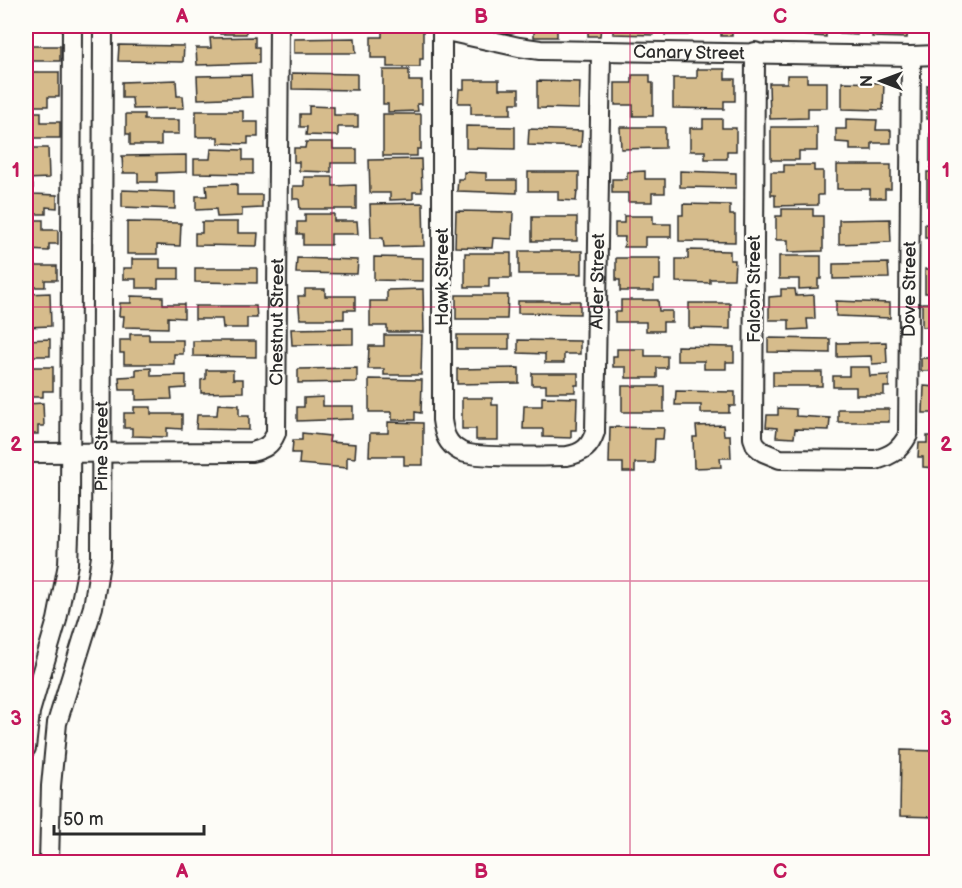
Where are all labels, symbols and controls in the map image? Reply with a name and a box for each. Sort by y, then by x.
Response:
text: A [175,5,189,29]
text: B [474,5,488,29]
text: C [773,5,787,29]
street label: Canary Street [633,41,745,64]
north arrow [851,51,911,111]
text: N [858,75,877,87]
text: 1 [12,159,20,183]
text: 1 [942,159,950,183]
street label: Hawk Street [432,227,453,326]
street label: Alder Street [586,232,609,330]
street label: Falcon Street [744,234,765,343]
street label: Dove Street [898,241,920,337]
street label: Chestnut Street [266,258,288,386]
street label: Pine Street [91,401,112,492]
text: 2 [10,433,22,457]
text: 2 [940,433,952,457]
text: 3 [10,707,22,731]
text: 3 [940,707,952,731]
scale bar [54,798,204,836]
text: 50 m [63,809,104,830]
text: A [175,860,189,884]
text: B [474,860,488,884]
text: C [773,860,787,884]

